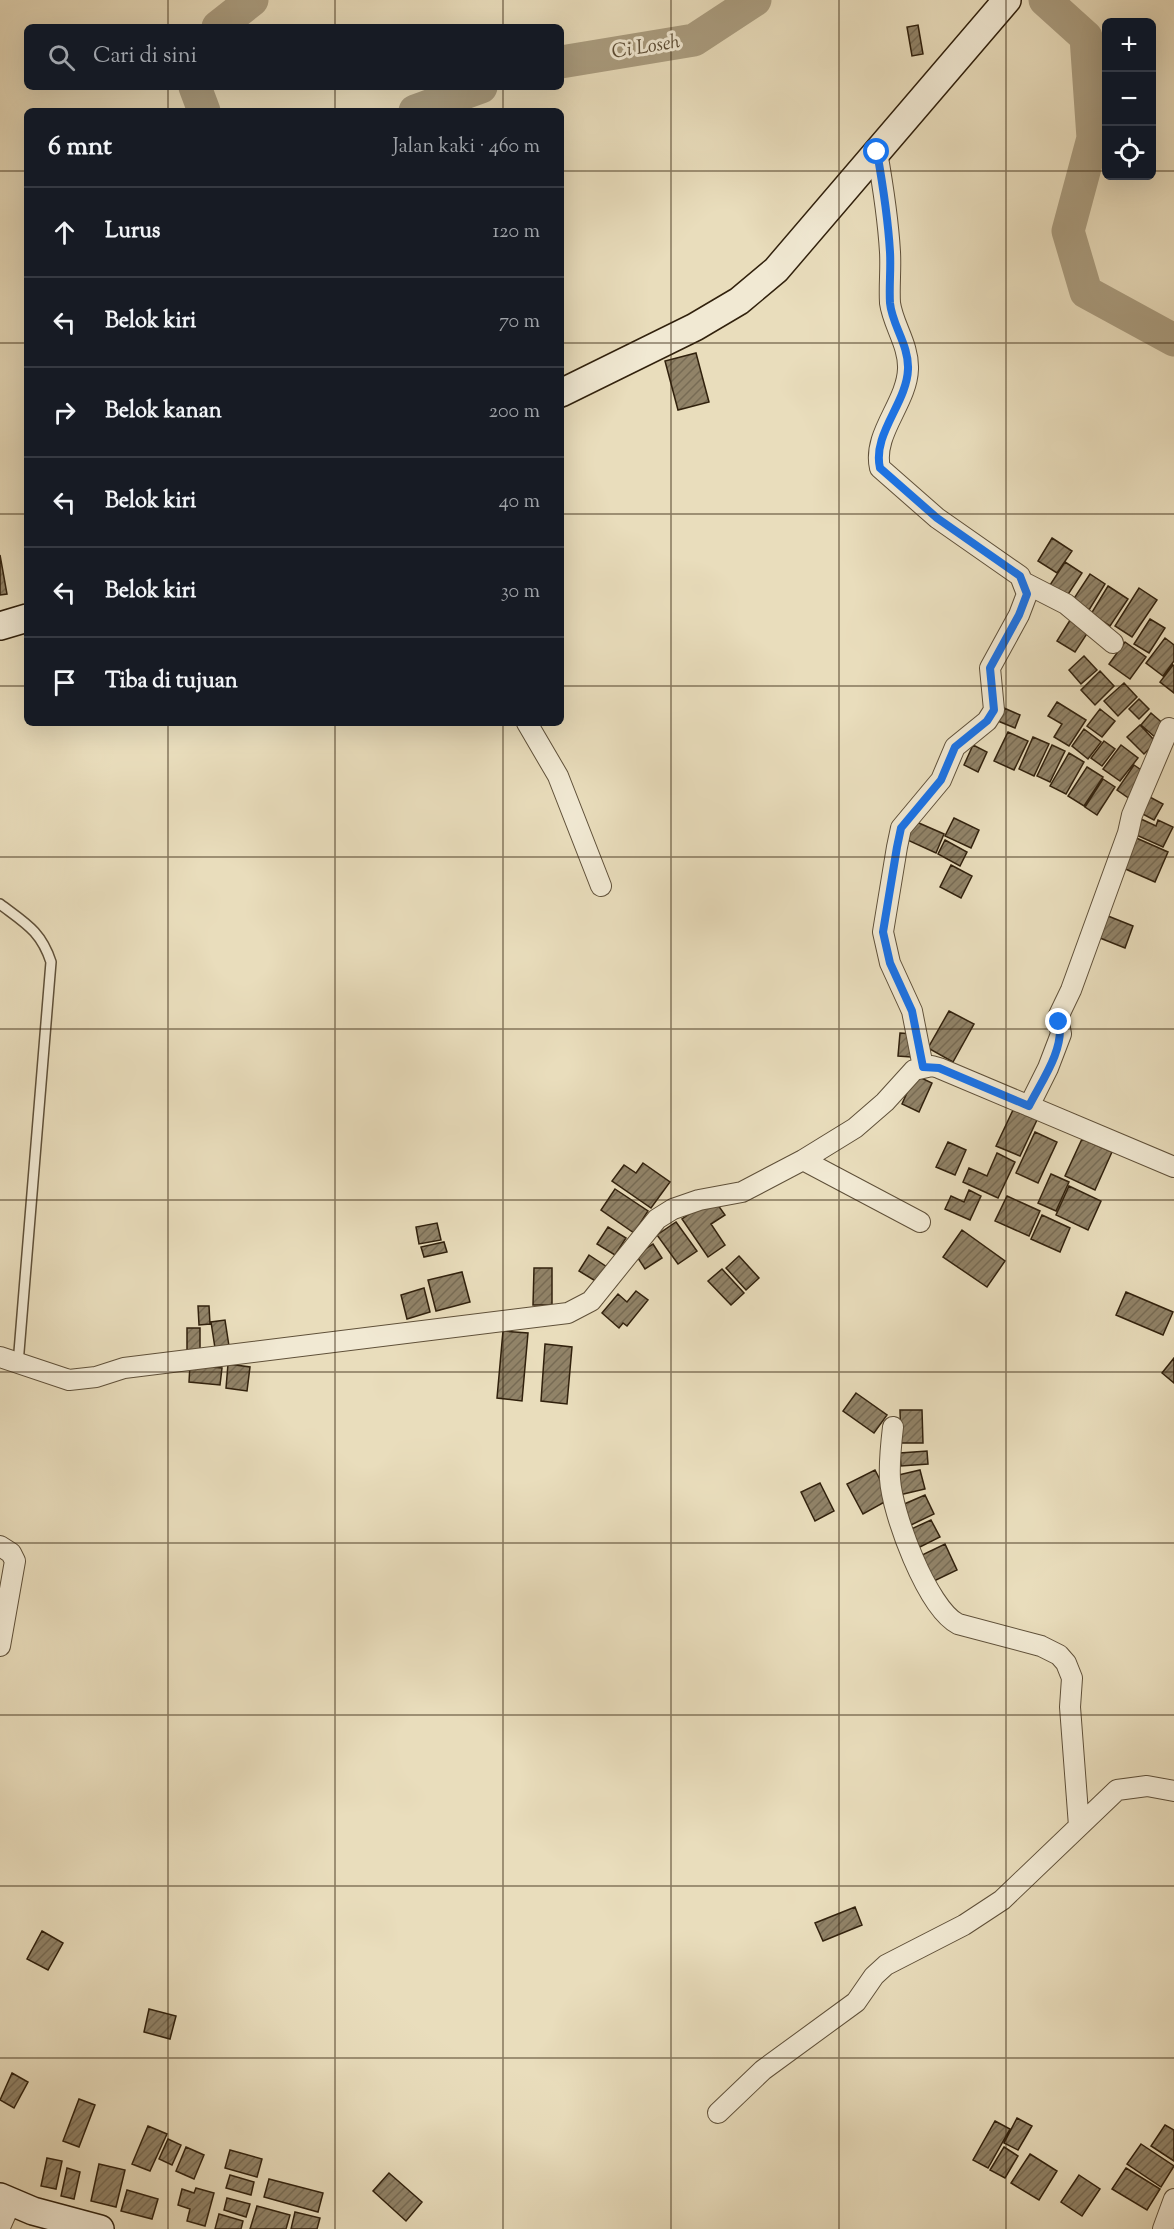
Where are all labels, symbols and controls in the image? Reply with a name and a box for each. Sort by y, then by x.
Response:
map controls [1102,18,1156,180]
button: + [1102,18,1156,72]
search box [24,24,564,90]
water label: Ci Loseh [610,28,683,68]
icon: search [45,41,78,74]
text: Cari di sini [93,41,197,73]
button: − [1102,72,1156,126]
button: locate [1102,126,1156,180]
text: 6 mnt [48,129,112,166]
text: Jalan kaki · 460 m [393,133,540,162]
route start [863,138,889,164]
icon: ahead [48,216,81,249]
text: Lurus [105,216,161,248]
text: 120 m [492,218,540,247]
icon: left [48,306,81,339]
text: Belok kiri [105,306,196,338]
text: 70 m [499,308,540,337]
icon: right [48,396,81,429]
text: Belok kanan [105,396,222,428]
text: 200 m [489,398,540,427]
icon: left [48,486,81,519]
text: Belok kiri [105,486,196,518]
text: 40 m [499,488,540,517]
icon: left [48,576,81,609]
text: Belok kiri [105,576,196,608]
text: 30 m [501,578,540,607]
icon: arrive [48,666,81,699]
text: Tiba di tujuan [105,666,238,698]
route end [1045,1008,1071,1034]

